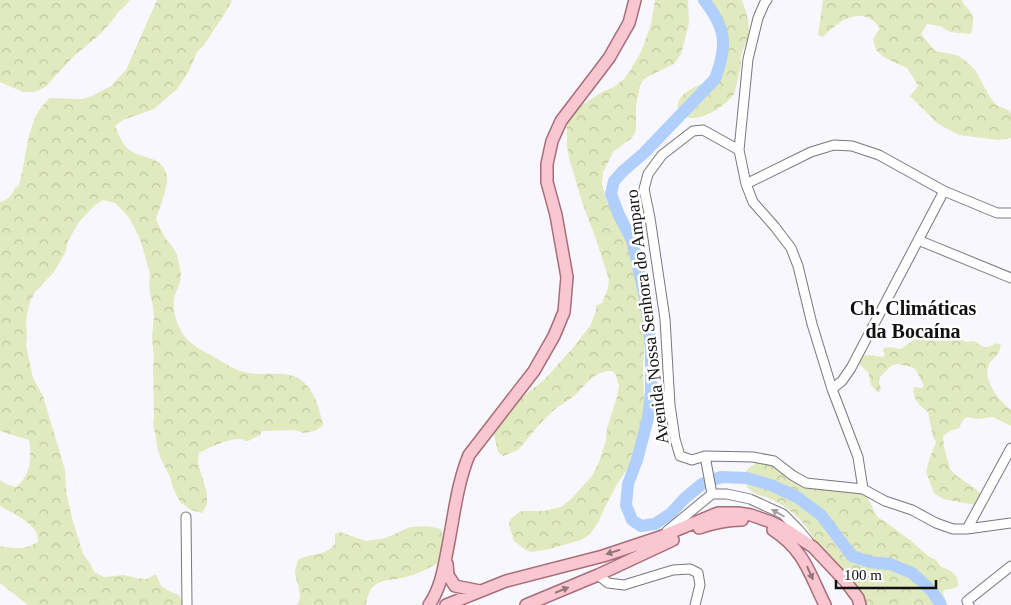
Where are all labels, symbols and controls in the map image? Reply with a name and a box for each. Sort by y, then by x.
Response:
street label: Avenida Nossa Senhora do Amparo [621,188,673,446]
district label: Ch. Climáticas da Bocaína [850,297,977,342]
one-way arrow [771,509,786,517]
one-way arrow [606,549,621,556]
scale bar [836,558,936,590]
one-way arrow [807,566,815,580]
text: 100 m [844,567,882,583]
one-way arrow [555,586,570,594]

